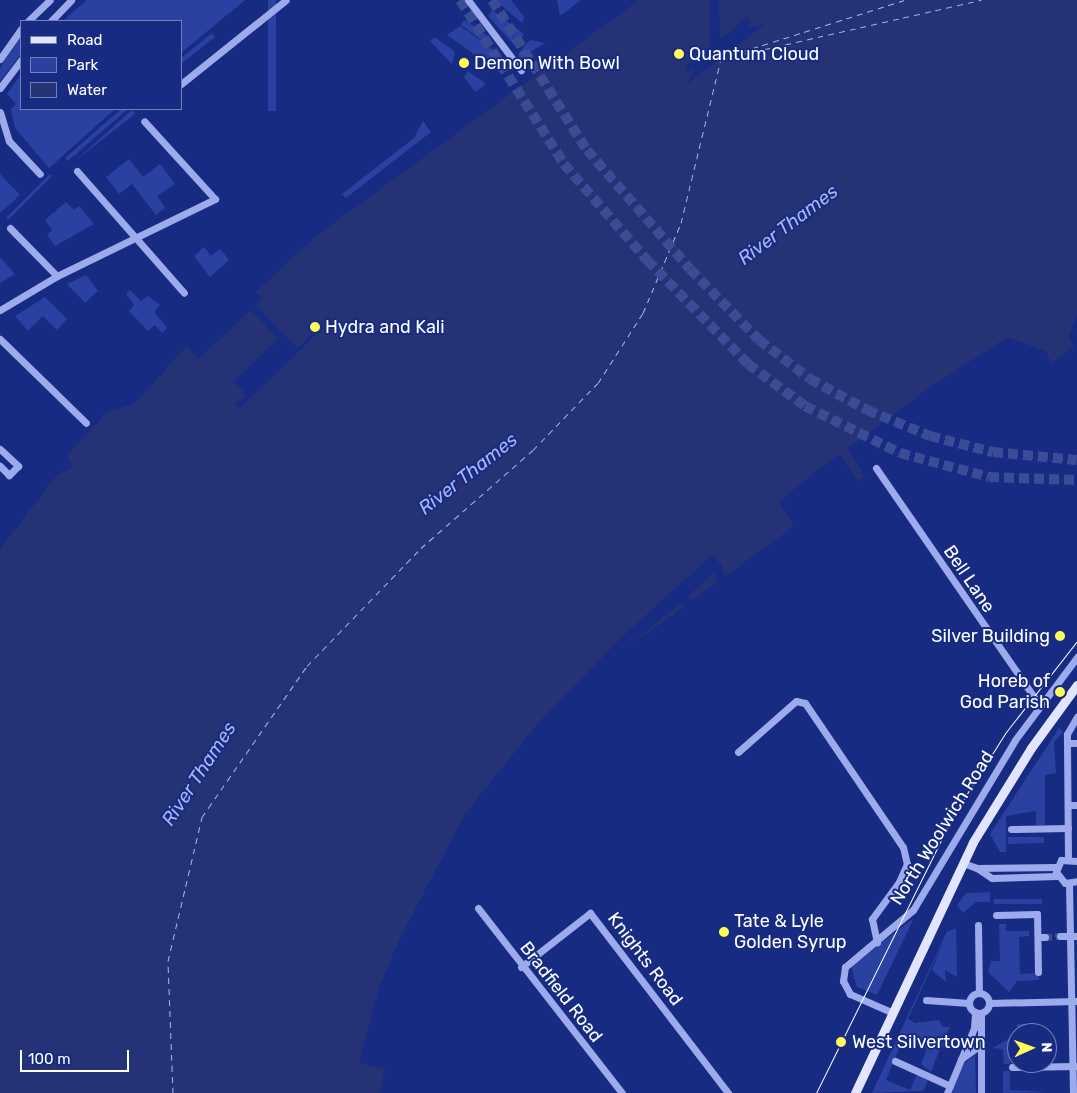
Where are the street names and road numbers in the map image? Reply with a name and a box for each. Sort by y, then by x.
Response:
street label: Bell Lane [939,541,999,617]
street label: North Woolwich Road [886,747,998,909]
street label: Knights Road [603,908,687,1010]
street label: Bradfield Road [515,937,607,1047]

